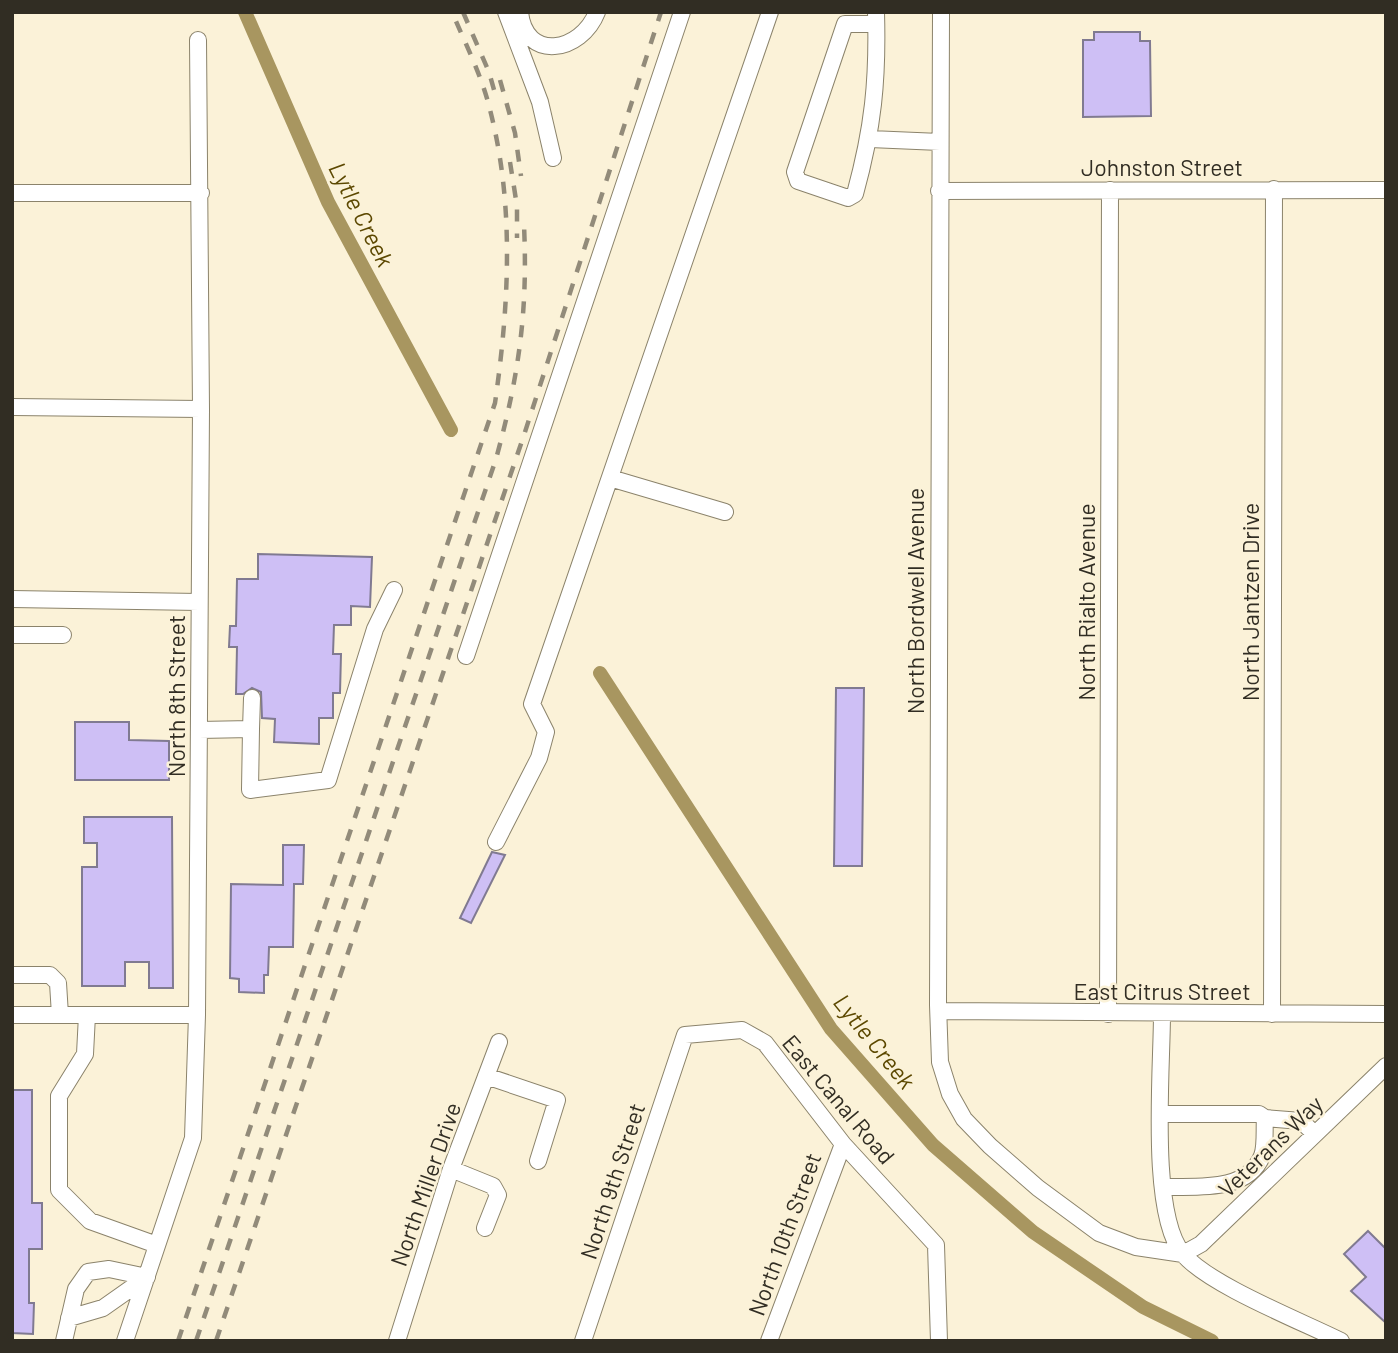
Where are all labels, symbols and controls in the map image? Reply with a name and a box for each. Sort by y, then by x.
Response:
street label: Johnston Street [1081,153,1243,181]
water label: Lytle Creek [323,157,401,271]
street label: North Bordwell Avenue [901,488,929,714]
street label: North Rialto Avenue [1072,503,1100,701]
street label: North Jantzen Drive [1236,503,1264,701]
street label: North 8th Street [162,615,190,777]
street label: East Citrus Street [1073,977,1251,1005]
water label: Lytle Creek [828,988,922,1094]
street label: East Canal Road [777,1029,901,1169]
street label: Veterans Way [1212,1089,1328,1203]
street label: North Miller Drive [384,1098,466,1270]
street label: North 9th Street [574,1099,650,1263]
street label: North 10th Street [742,1149,826,1319]

